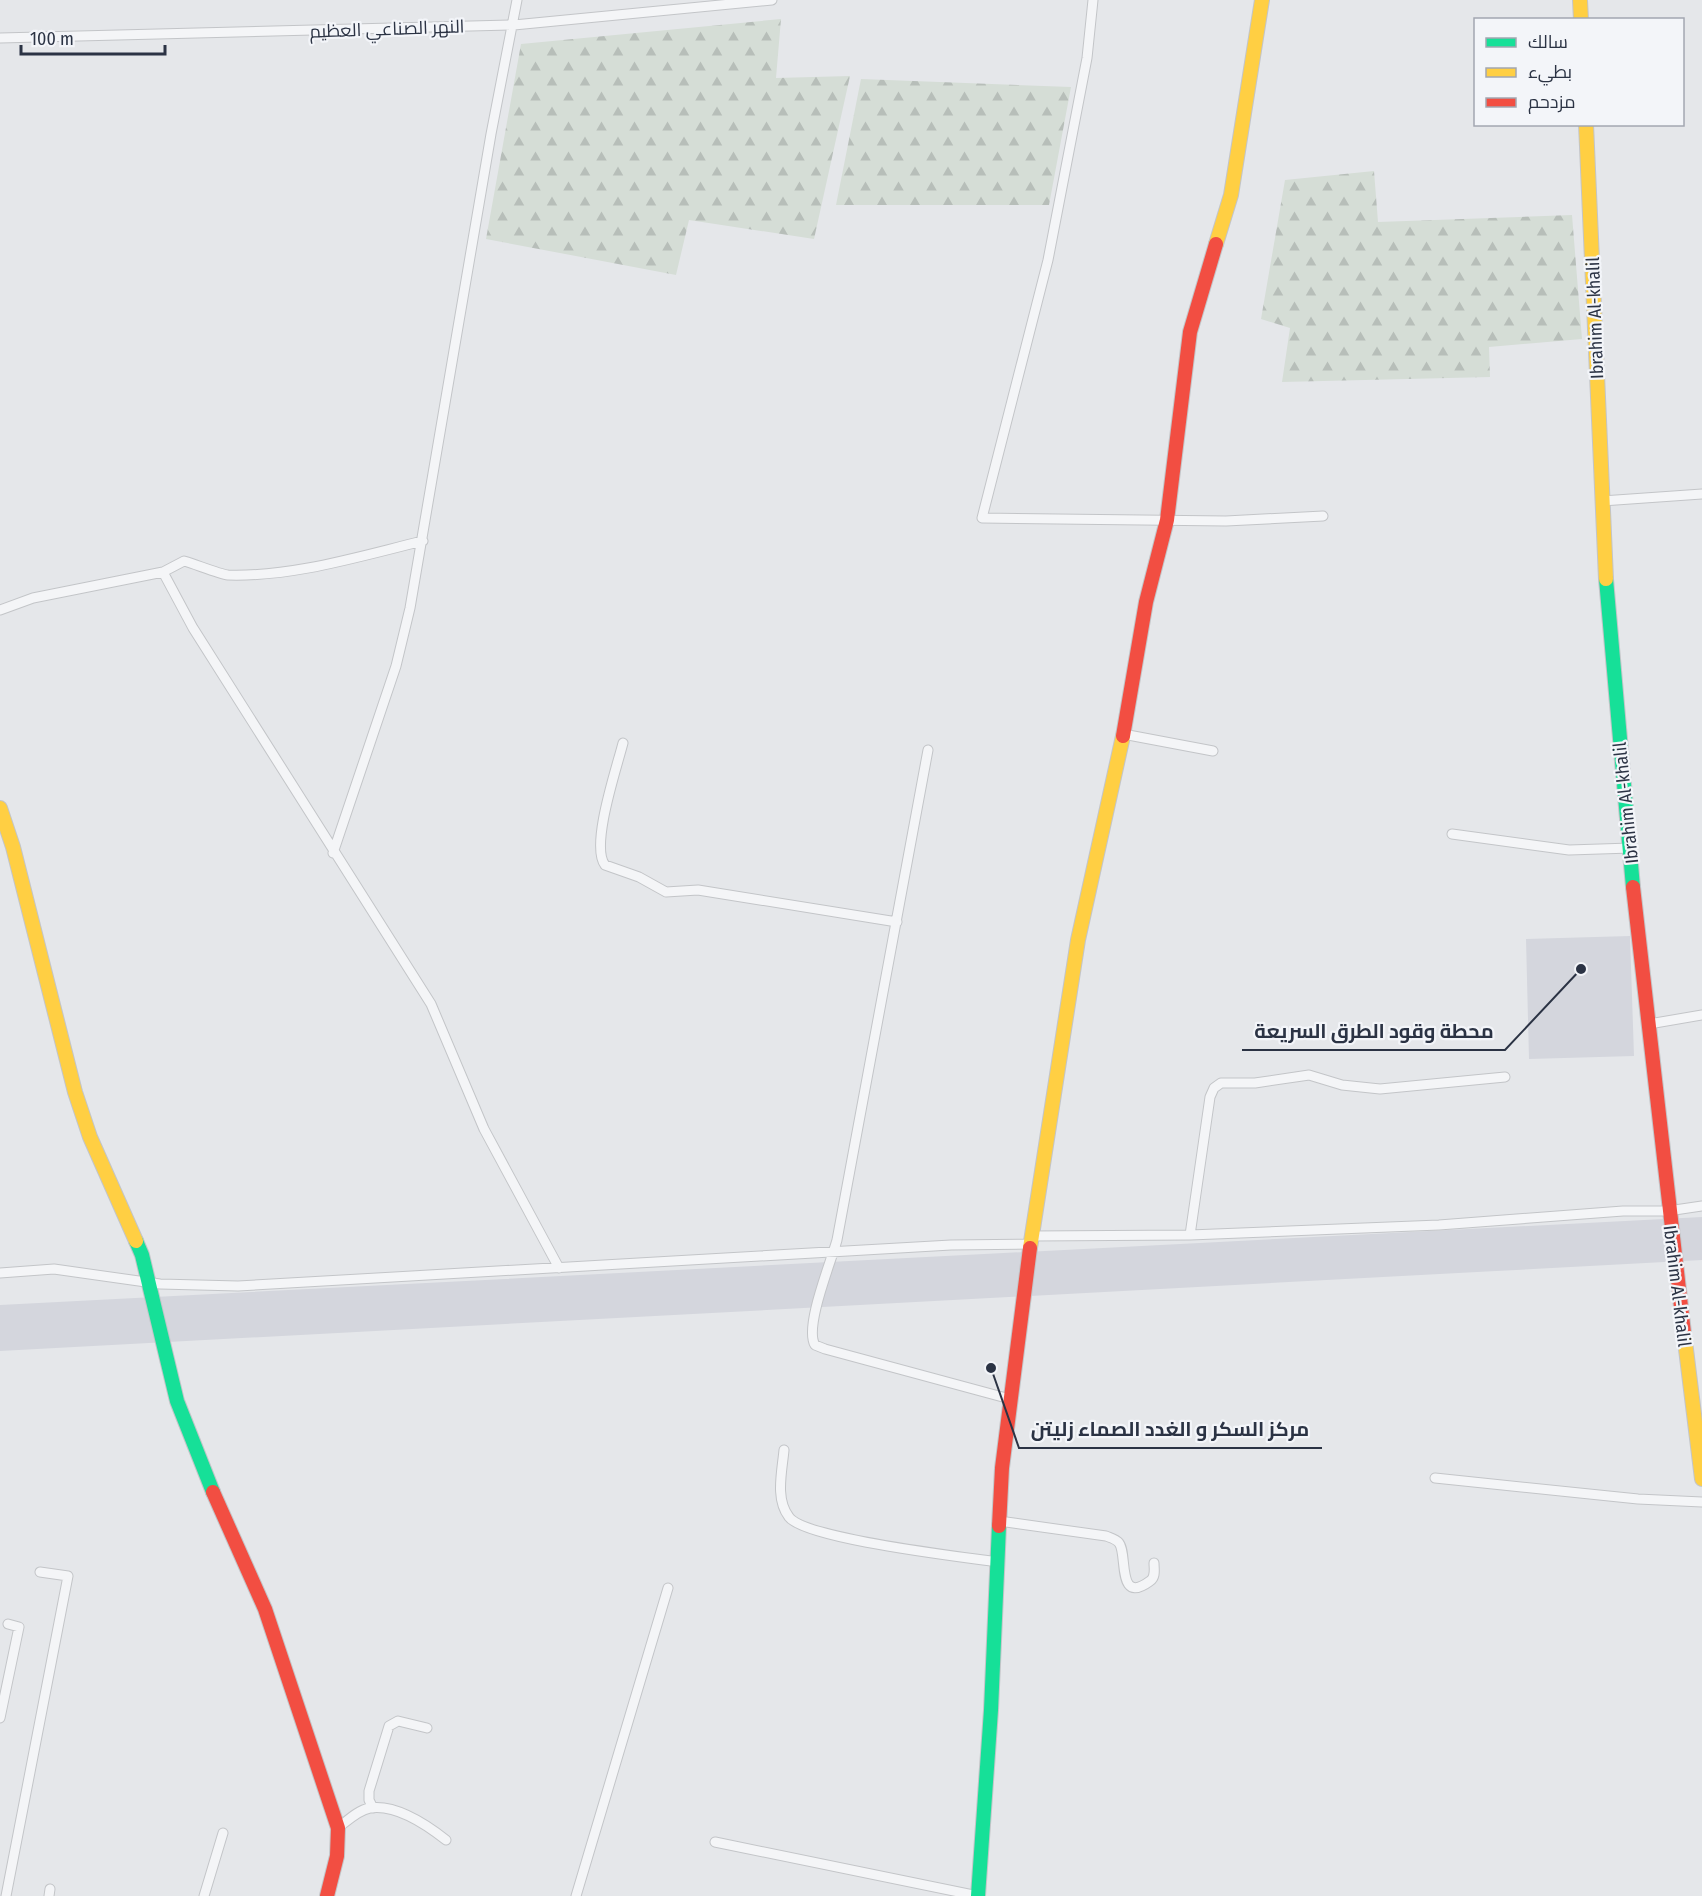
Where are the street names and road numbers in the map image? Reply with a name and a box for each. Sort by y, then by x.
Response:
street label: النهر الصناعي العظيم [309,15,465,46]
street label: Ibrahim Al-khalil [1582,256,1608,379]
street label: Ibrahim Al-khalil [1609,741,1643,865]
street label: Ibrahim Al-khalil [1659,1224,1695,1348]

